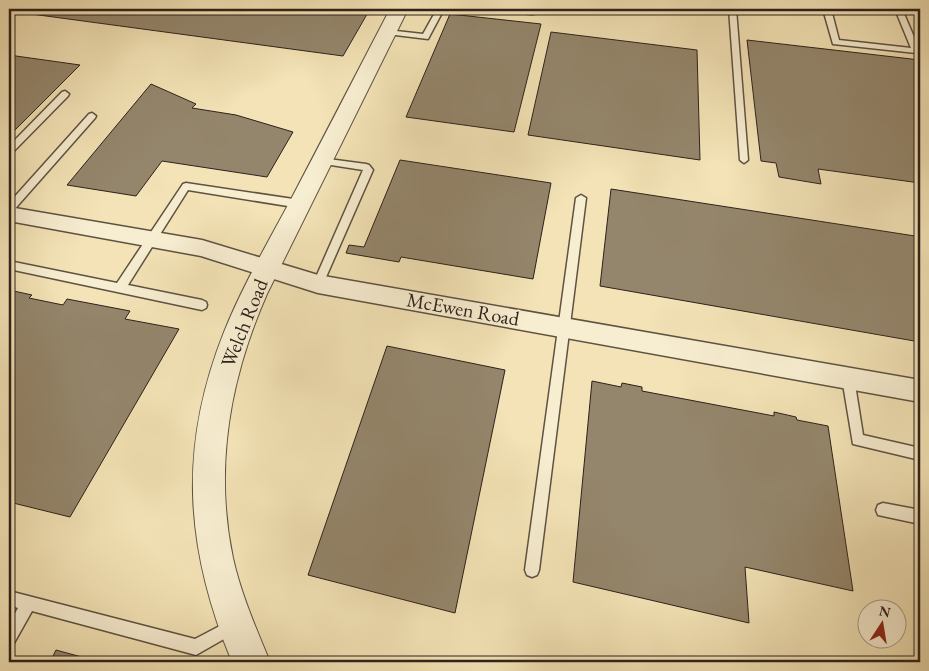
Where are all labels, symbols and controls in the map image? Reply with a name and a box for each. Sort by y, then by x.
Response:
street label: Welch Road [214,274,274,371]
street label: McEwen Road [405,286,522,332]
north arrow [856,598,906,648]
text: N [877,601,893,621]

